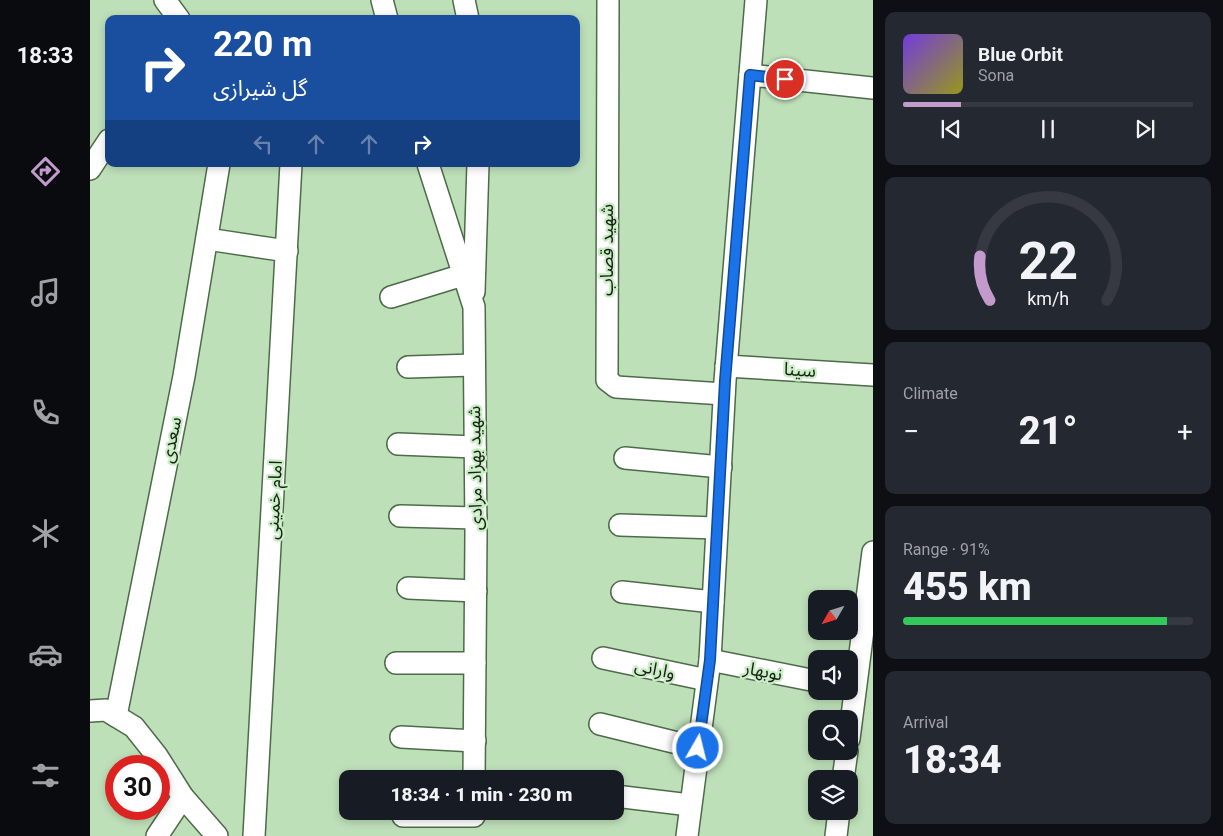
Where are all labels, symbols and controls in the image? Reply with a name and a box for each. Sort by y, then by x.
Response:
text: 220 m [213,24,312,65]
icon: right [130,35,195,100]
text: 18:33 [17,43,73,68]
text: Blue Orbit [978,43,1063,66]
pin [764,58,806,100]
icon: arrive [771,65,799,93]
text: Sona [978,66,1014,85]
text: گل شیرازی [213,76,307,101]
icon: previous [937,115,965,143]
icon: pause [1034,115,1062,143]
icon: next [1131,115,1159,143]
icon: left [249,130,277,158]
icon: ahead [302,130,330,158]
icon: ahead [355,130,383,158]
icon: right [408,130,436,158]
icon: directions [28,154,63,189]
street label: شهید قصاب [596,204,617,296]
text: 22 [1018,231,1078,292]
icon: music [28,275,63,310]
text: km/h [1027,288,1069,309]
street label: سینا [783,358,817,381]
text: Climate [903,384,958,403]
icon: phone [28,395,63,430]
street label: شهید بهزاد مرادی [463,405,487,531]
text: 21° [1019,409,1077,453]
street label: سعدی [156,415,186,465]
text: − [903,415,919,448]
text: + [1177,415,1193,448]
street label: امام خمینی [261,460,290,540]
icon: climate [28,516,63,551]
text: Range · 91% [903,540,990,559]
text: 455 km [903,565,1032,609]
north arrow [808,590,858,640]
map controls [808,590,858,820]
icon: car [28,637,63,672]
button: sound [808,650,858,700]
street label: وارانی [633,654,677,684]
street label: نوبهار [741,656,784,686]
button: search [808,710,858,760]
text: Arrival [903,713,948,732]
position arrow [671,721,723,773]
text: 18:34 [903,738,1002,782]
speed limit sign: 30 [105,755,170,820]
icon: filters [28,758,63,793]
button: layers [808,770,858,820]
text: 18:34 · 1 min · 230 m [390,783,573,806]

